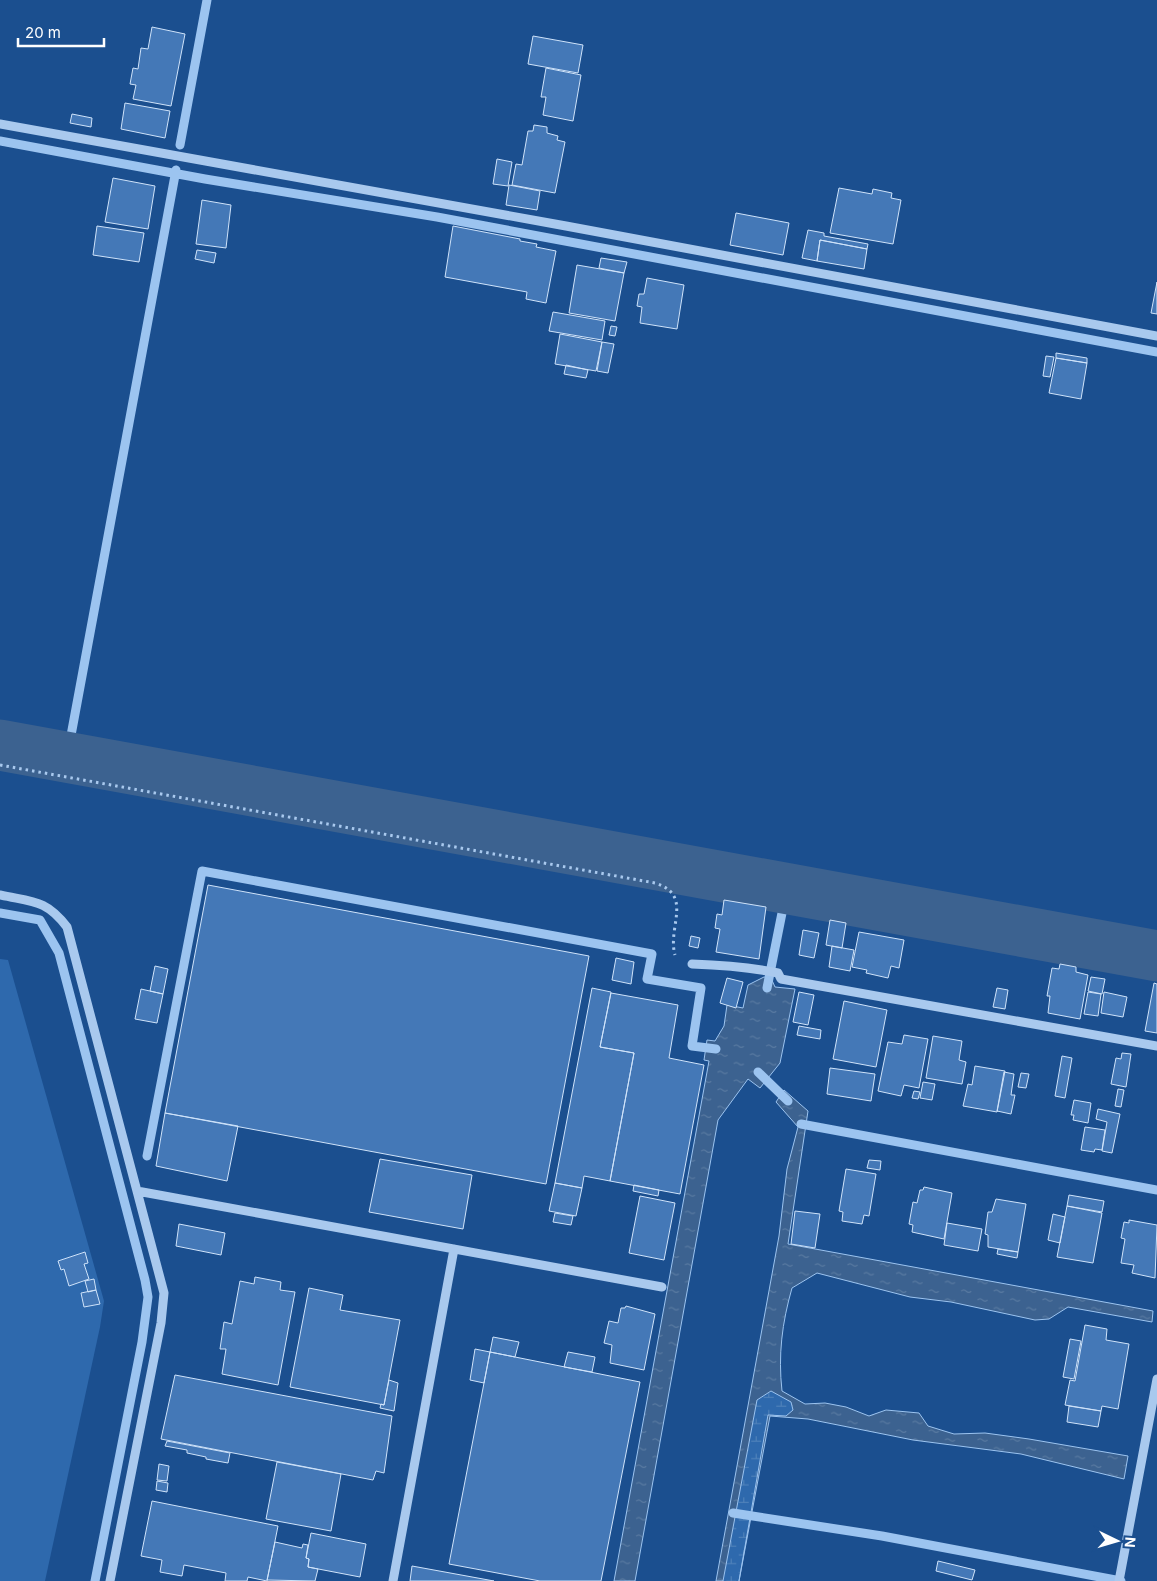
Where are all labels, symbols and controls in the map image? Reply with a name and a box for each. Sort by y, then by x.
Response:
scale bar [18,15,104,47]
text: 20 m [25,23,61,42]
north arrow [1092,1516,1142,1566]
text: N [1122,1536,1139,1548]

